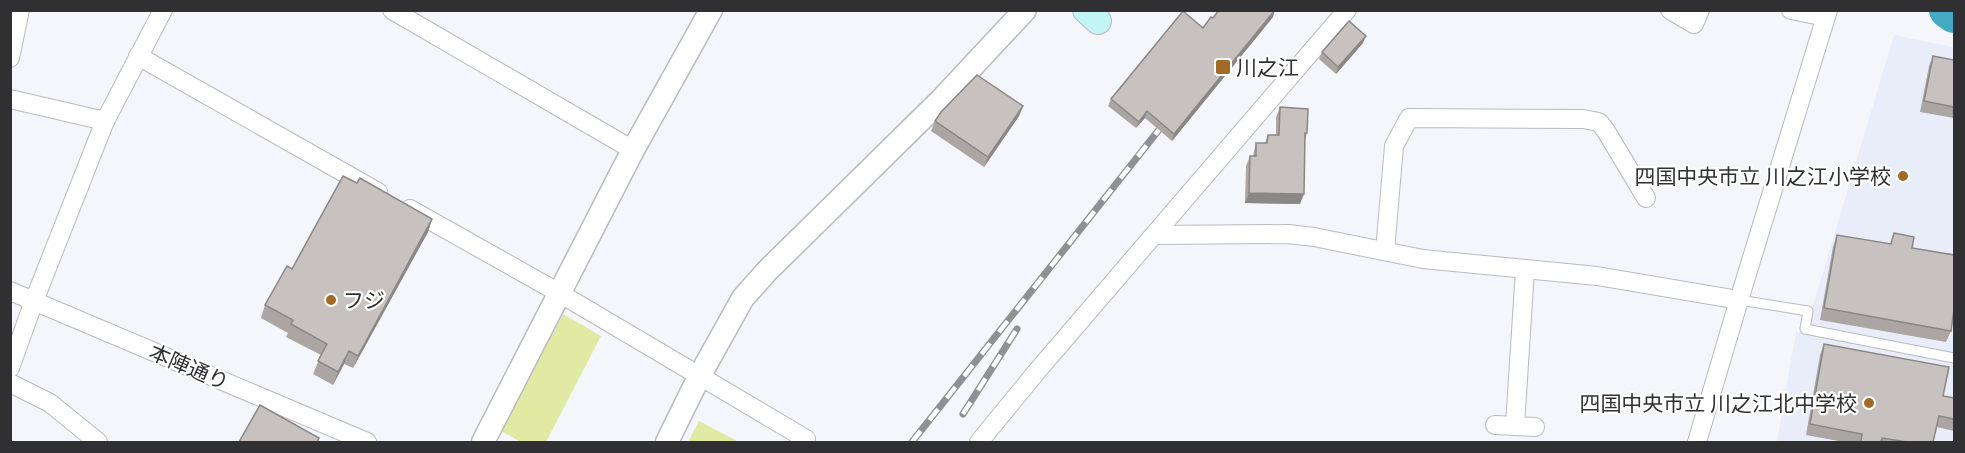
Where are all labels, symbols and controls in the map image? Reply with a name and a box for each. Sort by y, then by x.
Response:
place label: 川之江 [1236,53,1299,82]
marker: 川之江 [1214,58,1232,76]
place label: 四国中央市立 川之江小学校 [1634,162,1891,191]
marker: 四国中央市立 川之江小学校 [1896,169,1910,183]
place label: フジ [343,286,385,315]
marker: フジ [324,293,338,307]
street label: 本陣通り [145,337,233,397]
place label: 四国中央市立 川之江北中学校 [1579,389,1857,418]
marker: 四国中央市立 川之江北中学校 [1862,396,1876,410]

